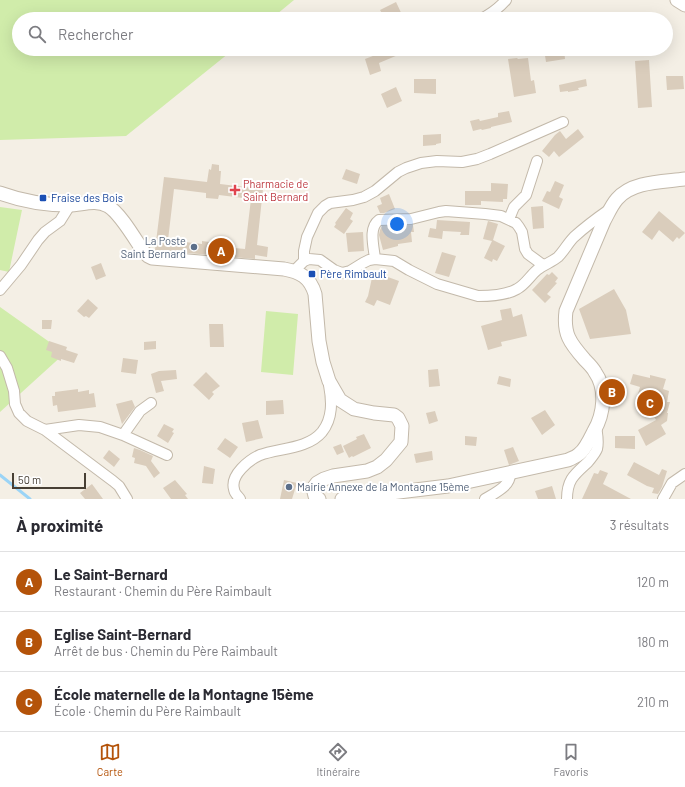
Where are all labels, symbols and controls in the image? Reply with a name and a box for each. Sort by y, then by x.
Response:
search box [12,12,673,56]
icon: search [26,23,48,45]
text: Rechercher [58,25,134,43]
place label: Pharmacie de Saint Bernard [243,177,308,203]
marker: Pharmacie de Saint Bernard [230,185,240,195]
place label: Fraise des Bois [51,191,123,204]
marker: Fraise des Bois [38,193,48,203]
your location [387,214,407,234]
place label: La Poste Saint Bernard [121,234,186,260]
pin: A [208,236,234,266]
marker: La Poste Saint Bernard [189,242,199,252]
place label: Père Rimbault [320,267,387,280]
marker: Père Rimbault [307,269,317,279]
pin: B [599,377,625,407]
pin: C [637,388,663,418]
scale bar [12,471,86,490]
text: 50 m [18,473,41,486]
place label: Mairie Annexe de la Montagne 15ème [297,480,469,493]
marker: Mairie Annexe de la Montagne 15ème [284,482,294,492]
text: À proximité [16,515,103,535]
text: 3 résultats [610,517,669,533]
text: Le Saint-Bernard [54,565,168,583]
text: A [25,574,33,590]
text: 120 m [637,574,669,590]
text: Restaurant · Chemin du Père Raimbault [54,583,272,599]
text: Eglise Saint-Bernard [54,625,191,643]
text: B [25,634,33,650]
text: 180 m [637,634,669,650]
text: Arrêt de bus · Chemin du Père Raimbault [54,643,278,659]
text: École maternelle de la Montagne 15ème [54,685,314,703]
text: C [25,694,33,710]
text: 210 m [637,694,669,710]
text: École · Chemin du Père Raimbault [54,703,241,719]
tab: Carte [97,741,123,778]
tab: Itinéraire [316,741,360,778]
tab: Favoris [554,741,588,778]

